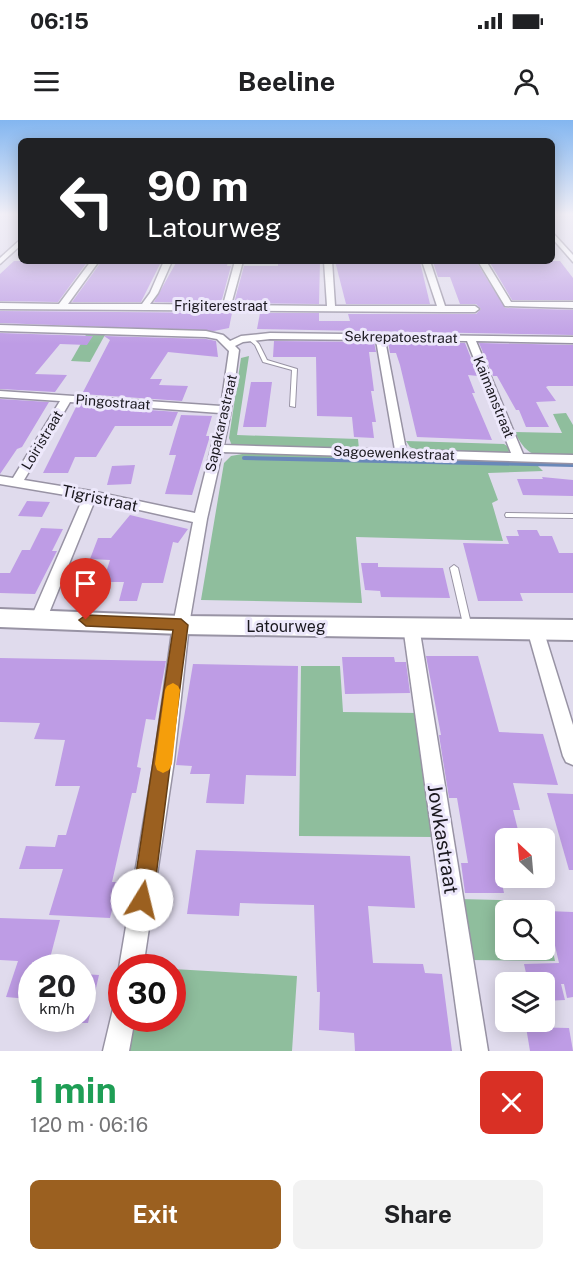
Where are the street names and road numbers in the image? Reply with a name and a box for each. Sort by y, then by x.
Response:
street label: Frigiterestraat [174,298,268,314]
street label: Sekrepatoestraat [344,328,458,346]
street label: Kaimanstraat [470,354,518,440]
street label: Sapakarastraat [202,373,240,473]
street label: Pingostraat [75,391,151,413]
street label: Loiristraat [18,407,66,473]
street label: Sagoewenkestraat [333,443,455,463]
street label: Tigristraat [60,481,140,516]
street label: Latourweg [246,617,326,636]
street label: Jowkastraat [422,782,464,896]

